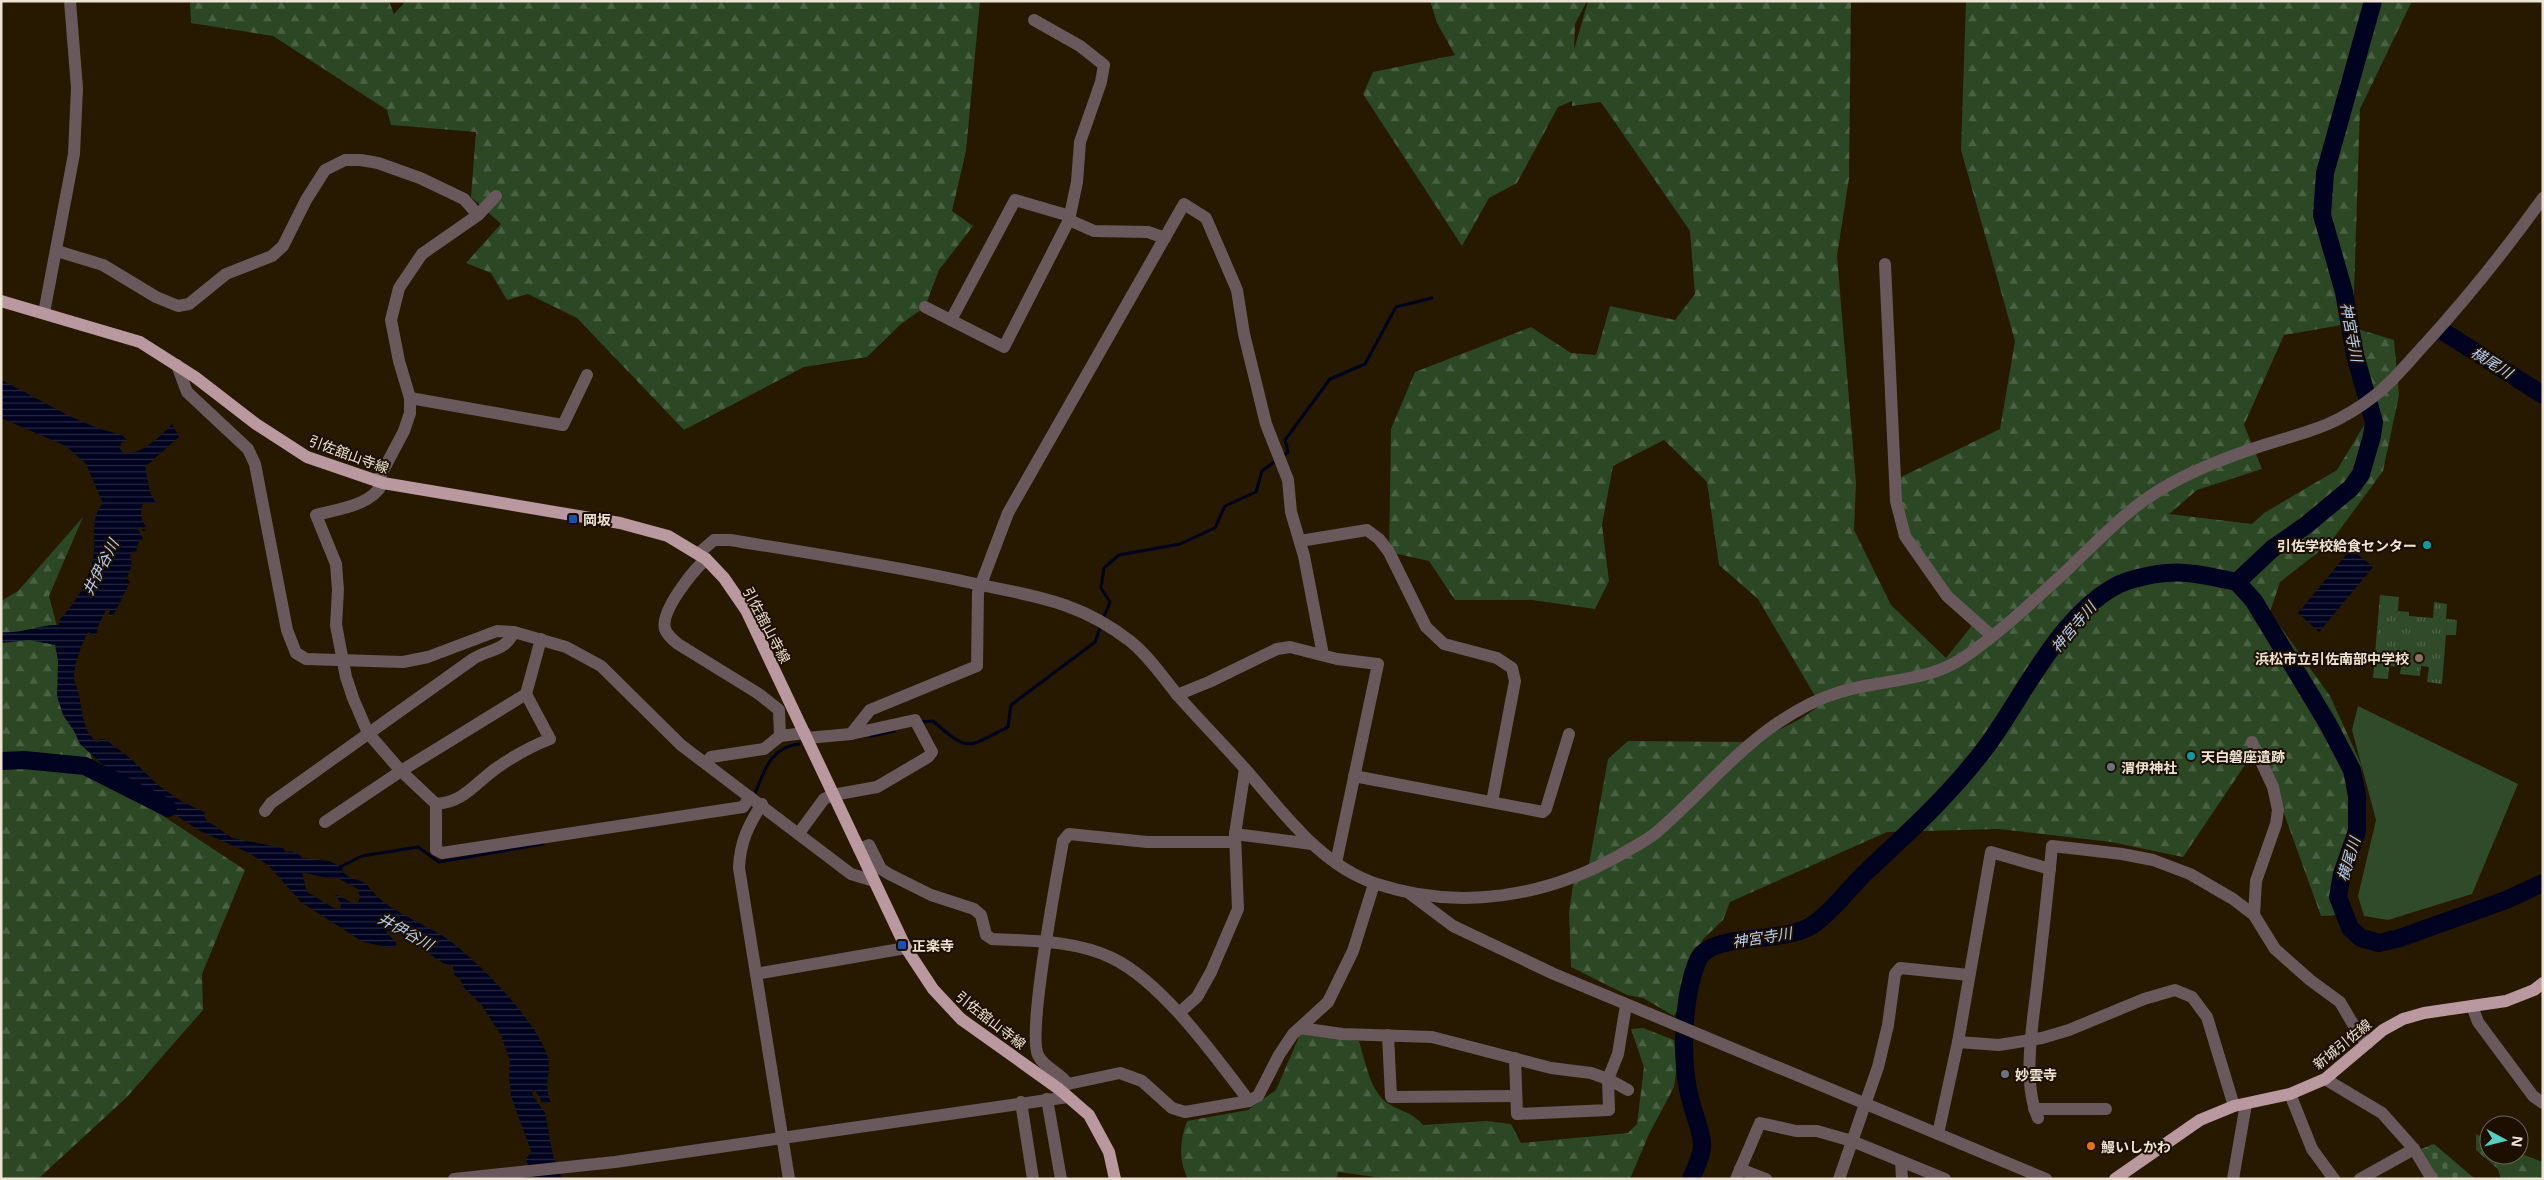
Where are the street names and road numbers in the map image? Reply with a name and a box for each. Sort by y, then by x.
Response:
street label: 引佐舘山寺線 [306,431,392,477]
street label: 引佐舘山寺線 [739,583,795,667]
street label: 引佐舘山寺線 [952,987,1030,1053]
street label: 新城引佐線 [2309,1015,2375,1073]

